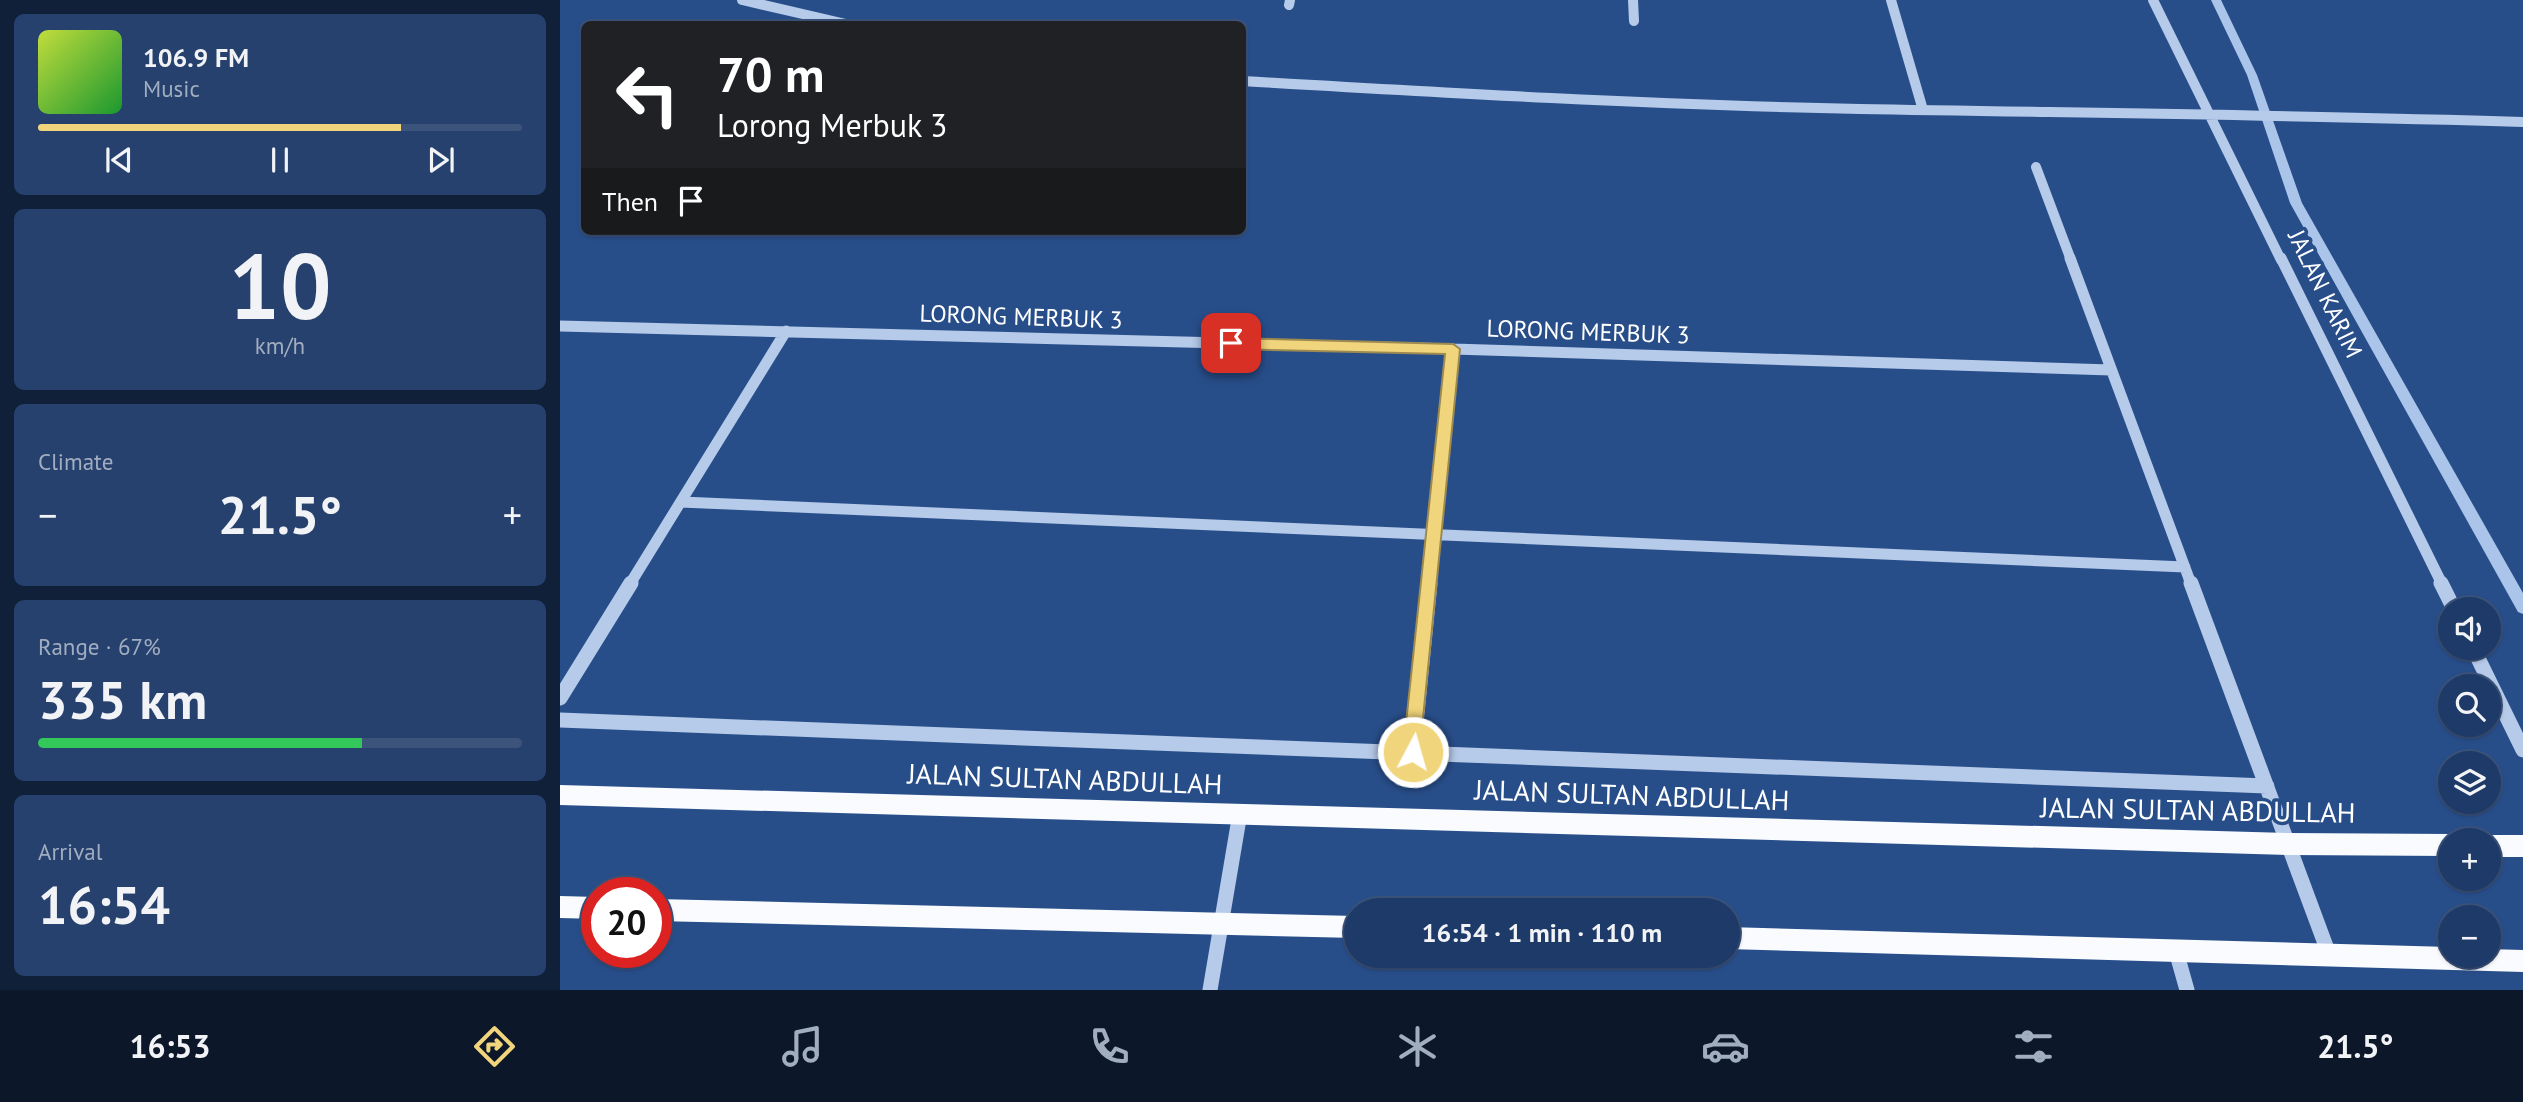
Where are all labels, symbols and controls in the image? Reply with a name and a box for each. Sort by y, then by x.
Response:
text: 106.9 FM [143,41,249,74]
text: 70 m [717,42,824,106]
icon: left [602,49,693,140]
text: Music [143,74,200,103]
text: Lorong Merbuk 3 [717,104,947,146]
icon: previous [100,141,138,179]
icon: pause [261,141,299,179]
icon: next [422,141,460,179]
icon: arrive [672,182,710,220]
text: Then [602,185,658,218]
street label: JALAN KARIM [2281,224,2370,363]
text: 10 [228,226,332,344]
street label: LORONG MERBUK 3 [919,297,1123,336]
street label: LORONG MERBUK 3 [1486,312,1690,351]
pin [1201,313,1261,373]
icon: arrive [1212,324,1250,362]
text: km/h [255,331,305,360]
text: Climate [38,447,113,476]
text: 21.5° [218,481,342,548]
text: − [38,490,57,539]
text: + [503,490,522,539]
map controls [2438,597,2501,968]
button: sound [2438,597,2501,660]
text: Range · 67% [38,632,161,661]
text: 335 km [38,666,207,733]
button: search [2438,674,2501,737]
position arrow [1376,715,1450,789]
button: layers [2438,751,2501,814]
street label: JALAN SULTAN ABDULLAH [906,754,1223,802]
street label: JALAN SULTAN ABDULLAH [1473,770,1790,818]
street label: JALAN SULTAN ABDULLAH [2039,788,2356,831]
button: + [2438,828,2501,891]
text: Arrival [38,837,102,866]
text: 16:54 [38,871,170,938]
speed limit sign: 20 [581,877,672,968]
button: − [2438,905,2501,968]
text: 16:54 · 1 min · 110 m [1422,916,1662,949]
icon: directions [470,1022,519,1071]
icon: music [778,1022,827,1071]
icon: phone [1085,1022,1134,1071]
icon: climate [1393,1022,1442,1071]
icon: car [1701,1022,1750,1071]
icon: filters [2009,1022,2058,1071]
text: 16:53 [129,1025,211,1067]
text: 21.5° [2317,1025,2394,1067]

